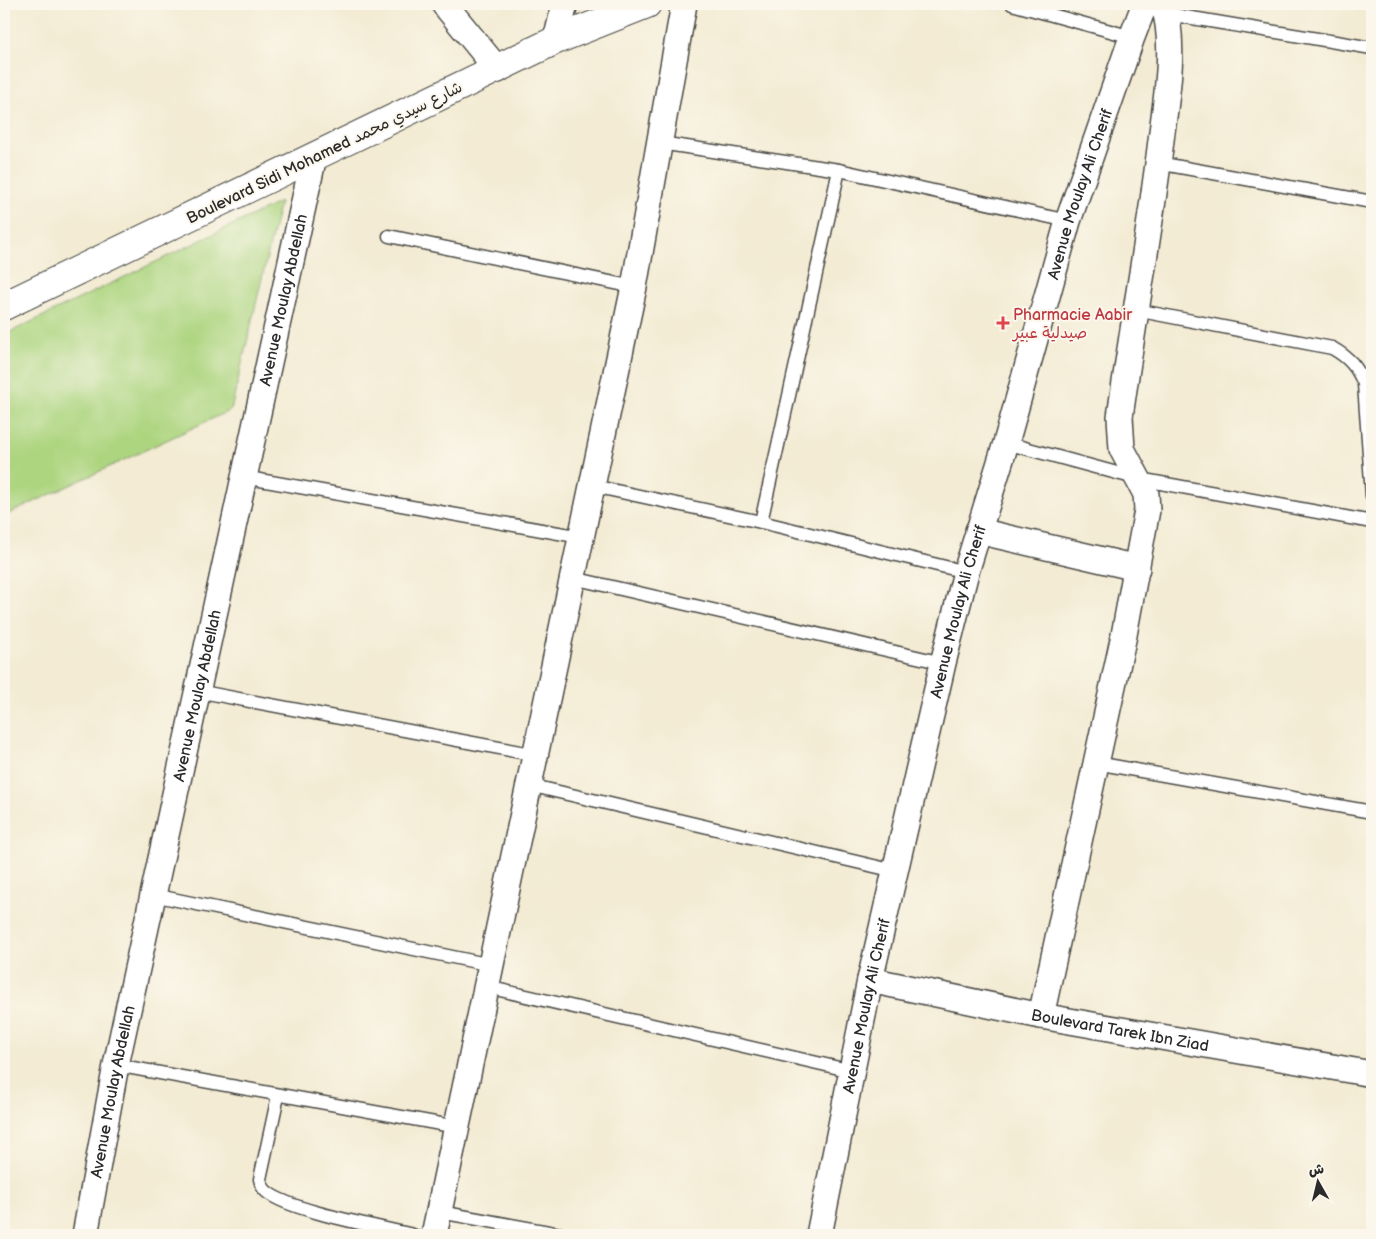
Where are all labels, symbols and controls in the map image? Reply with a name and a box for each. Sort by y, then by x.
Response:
street label: Boulevard Sidi Mohamed شارع سيدي محمد [184,78,466,230]
street label: Avenue Moulay Ali Cherif [1044,106,1117,282]
street label: Avenue Moulay Abdellah [256,212,312,388]
place label: Pharmacie Aabir صيدلية عبير [1011,306,1132,343]
marker: Pharmacie Aabir صيدلية عبير [997,317,1009,329]
street label: Avenue Moulay Ali Cherif [927,523,991,700]
street label: Avenue Moulay Abdellah [170,608,226,783]
street label: Avenue Moulay Ali Cherif [840,917,895,1095]
street label: Avenue Moulay Abdellah [88,1004,140,1180]
street label: Boulevard Tarek Ibn Ziad [1029,1006,1210,1056]
north arrow [1294,1156,1344,1206]
text: ش [1307,1160,1325,1179]

